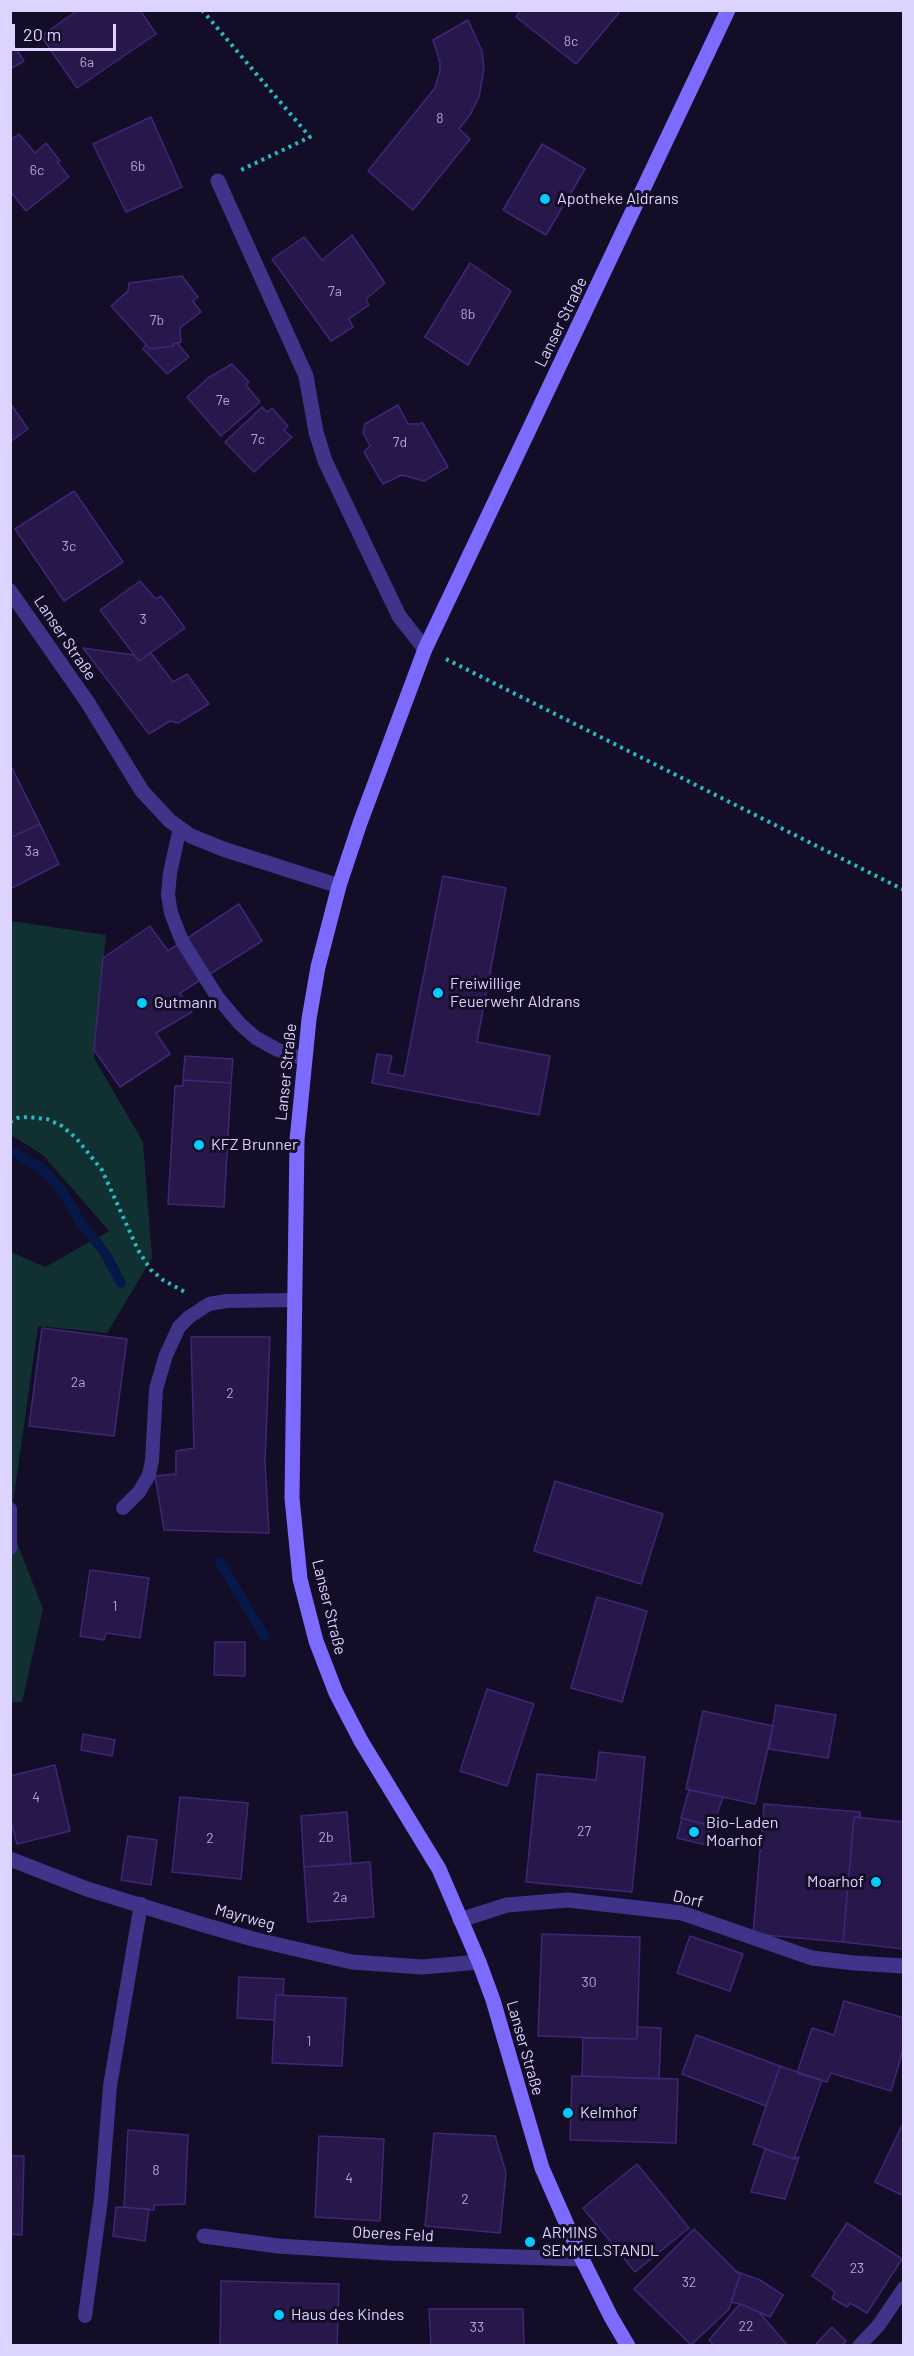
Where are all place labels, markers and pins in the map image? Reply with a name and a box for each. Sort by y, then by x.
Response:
place label: Apotheke Aldrans [557,189,679,209]
marker: Apotheke Aldrans [538,192,552,206]
place label: Freiwillige Feuerwehr Aldrans [450,974,580,1012]
marker: Freiwillige Feuerwehr Aldrans [431,986,445,1000]
place label: Gutmann [154,993,217,1013]
marker: Gutmann [135,996,149,1010]
place label: KFZ Brunner [211,1135,298,1155]
marker: KFZ Brunner [192,1138,206,1152]
place label: Bio-Laden Moarhof [706,1813,778,1851]
marker: Bio-Laden Moarhof [687,1825,701,1839]
place label: Moarhof [807,1872,864,1892]
marker: Moarhof [869,1875,883,1889]
place label: Kelmhof [580,2103,638,2123]
marker: Kelmhof [561,2106,575,2120]
place label: ARMINS SEMMELSTANDL [542,2223,659,2261]
marker: ARMINS SEMMELSTANDL [523,2235,537,2249]
place label: Haus des Kindes [291,2305,404,2325]
marker: Haus des Kindes [272,2308,286,2322]

